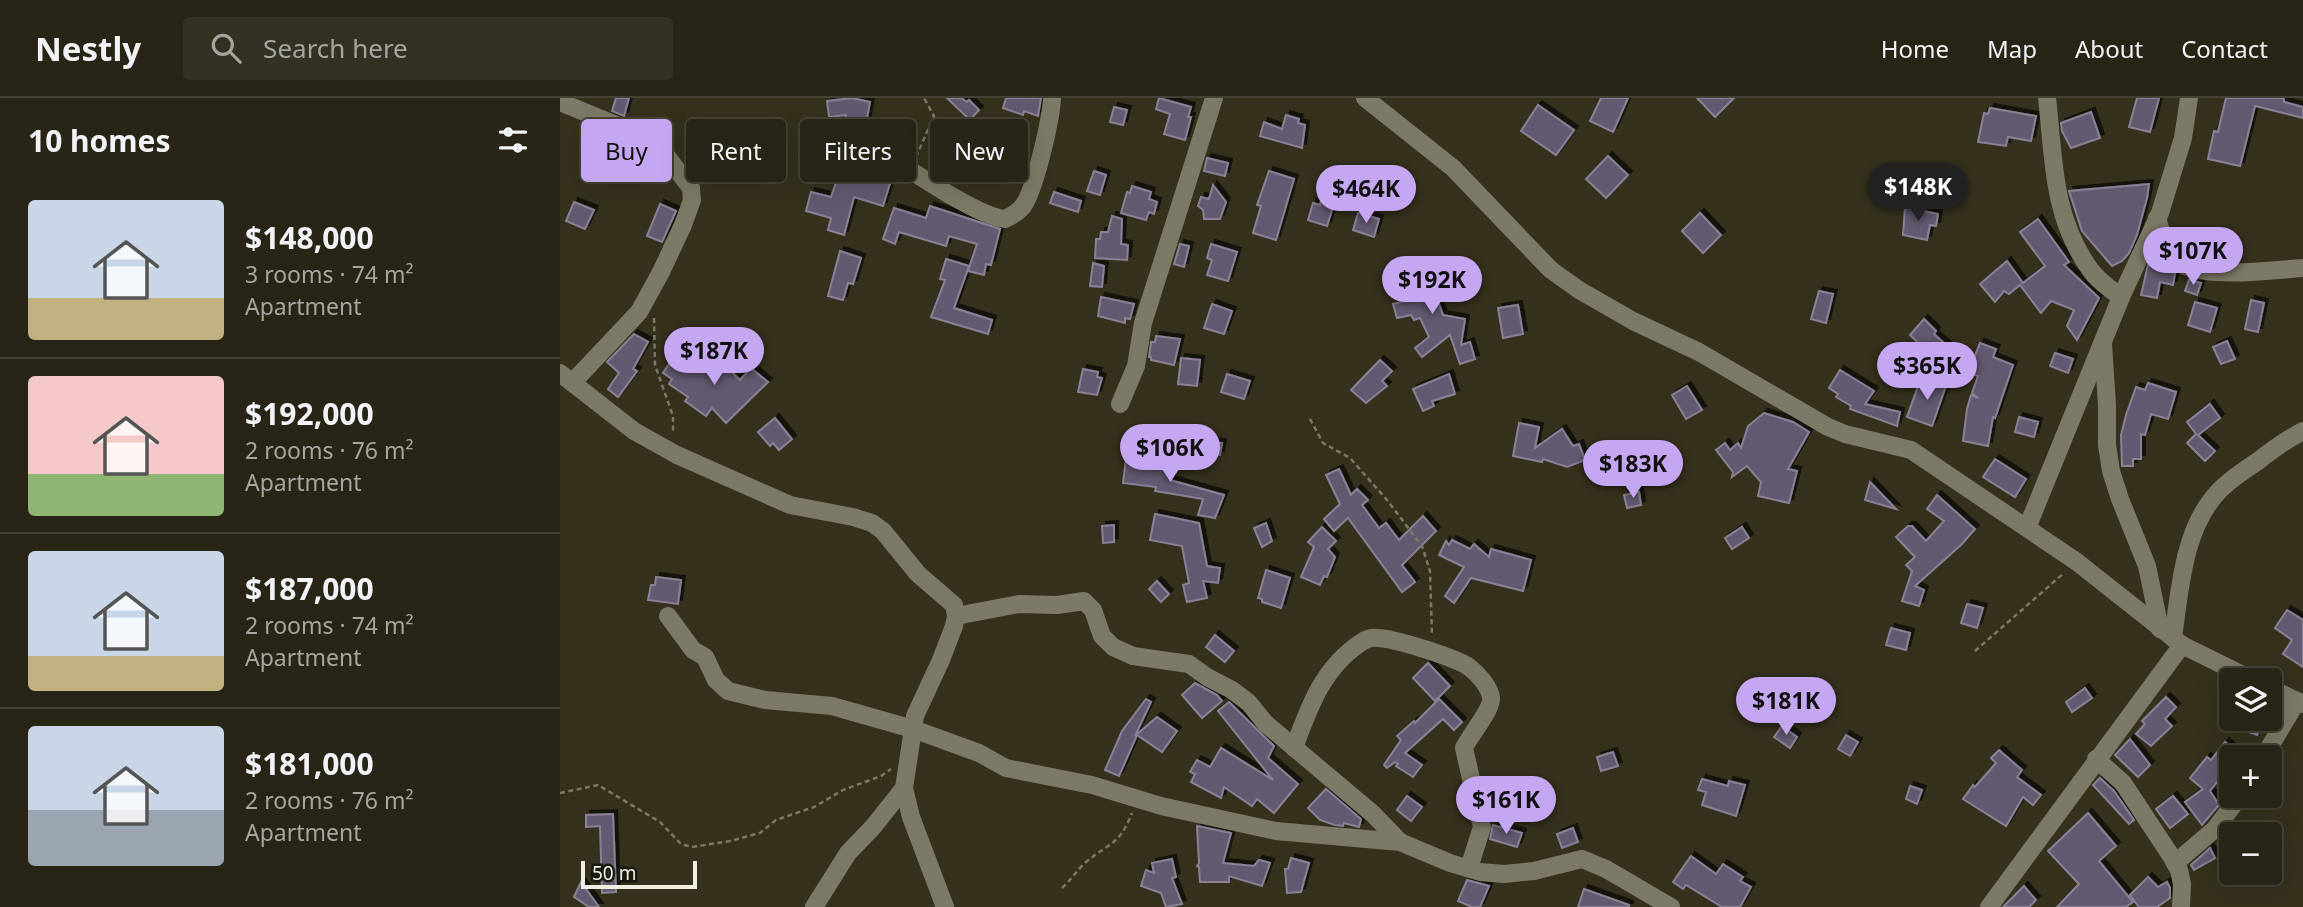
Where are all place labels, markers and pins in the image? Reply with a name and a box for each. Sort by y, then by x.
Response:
pin: $148K [1869,164,1967,223]
pin: $464K [1317,166,1415,225]
pin: $107K [2144,228,2242,287]
pin: $192K [1383,256,1481,316]
pin: $187K [665,328,763,387]
pin: $365K [1878,342,1976,402]
pin: $106K [1121,424,1219,484]
pin: $183K [1584,440,1682,500]
pin: $181K [1737,678,1835,737]
pin: $161K [1457,776,1555,836]

